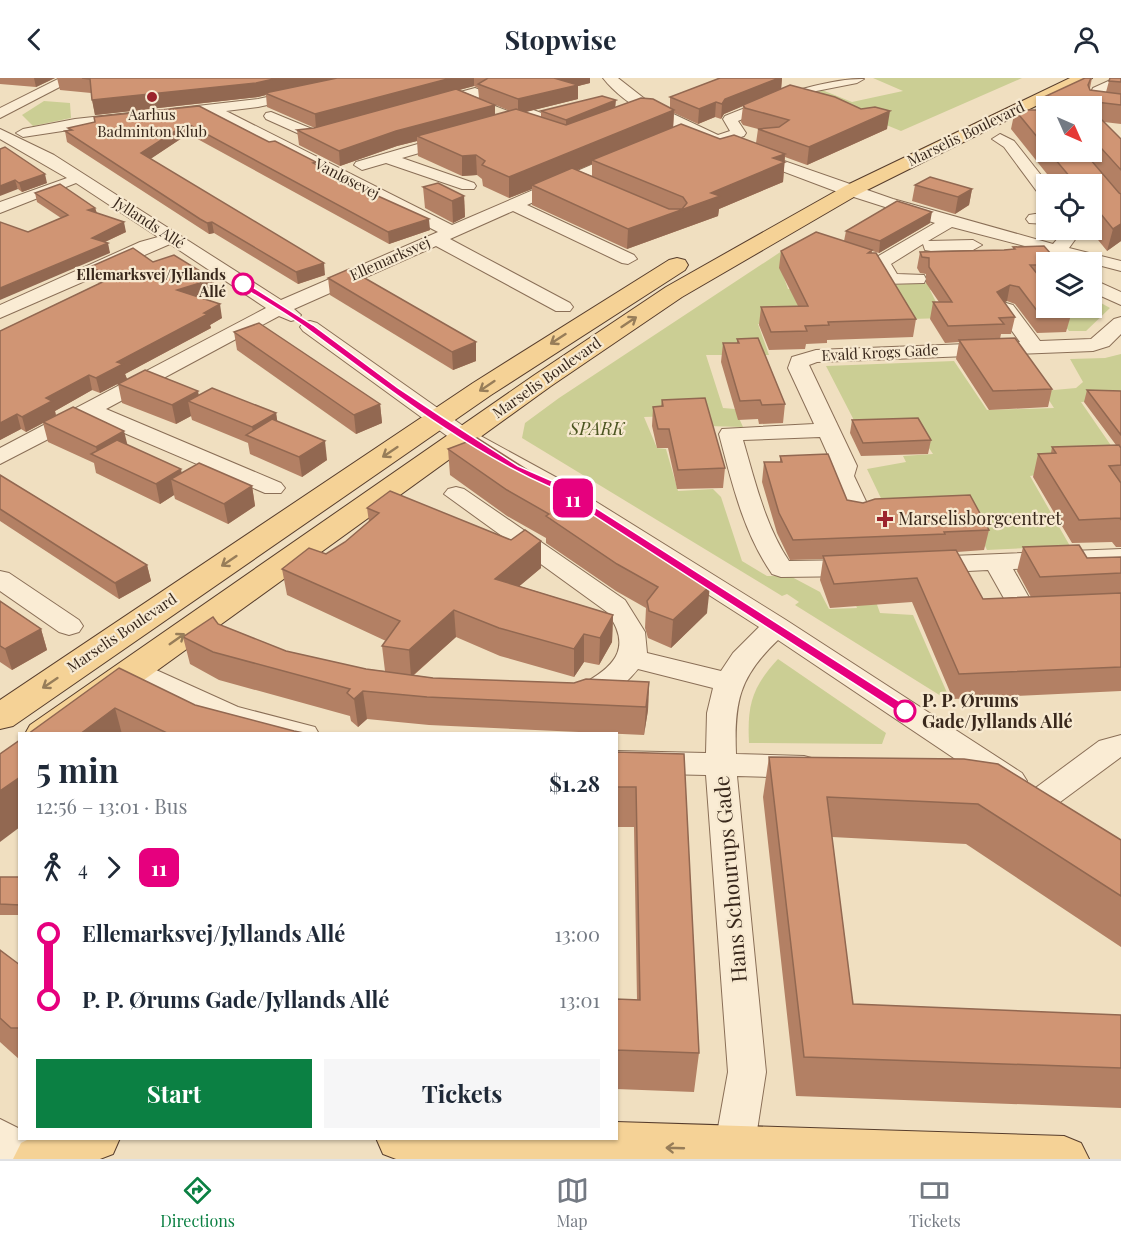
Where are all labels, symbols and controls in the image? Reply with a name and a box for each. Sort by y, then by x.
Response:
text: Stopwise [504,21,617,57]
icon: back [18,23,51,56]
icon: person [1070,23,1103,56]
marker: Aarhus Badminton Klub [145,90,159,104]
street label: Marselis Boulevard [904,96,1028,170]
north arrow [1036,96,1102,162]
map controls [1036,96,1102,318]
place label: Aarhus Badminton Klub [97,104,207,141]
street label: Vanløsevej [311,153,383,203]
button: locate [1036,174,1102,240]
street label: Jyllands Allé [109,191,189,253]
street label: Ellemarksvej [346,231,433,285]
button: layers [1036,252,1102,318]
place label: Ellemarksvej/Jyllands Allé [76,264,226,301]
marker: Ellemarksvej/Jyllands Allé [232,273,254,295]
one-way arrow [621,316,637,328]
street label: Marselis Boulevard [488,332,605,422]
one-way arrow [550,333,567,345]
street label: Evald Krogs Gade [821,339,939,365]
one-way arrow [479,380,495,392]
park label: SPARK [568,416,625,440]
one-way arrow [382,446,398,458]
line badge: 11 [546,478,600,518]
text: 11 [565,484,581,512]
place label: Marselisborgcentret [898,506,1062,530]
marker: Marselisborgcentret [876,510,894,528]
one-way arrow [220,555,237,568]
street label: Marselis Boulevard [63,588,180,676]
one-way arrow [168,633,184,645]
one-way arrow [42,677,58,689]
place label: P. P. Ørums Gade/Jyllands Allé [922,688,1073,733]
marker: P. P. Ørums Gade/Jyllands Allé [894,700,916,722]
text: 5 min [36,747,119,791]
text: $1.28 [549,768,600,798]
street label: Hans Schourups Gade [706,775,752,984]
text: 12:56 – 13:01 · Bus [36,792,187,819]
icon: walk [36,851,69,884]
icon: forward [97,851,130,884]
text: 11 [151,853,167,881]
text: 4 [78,854,88,881]
text: Ellemarksvej/Jyllands Allé [82,918,345,948]
text: 13:00 [555,920,600,947]
text: P. P. Ørums Gade/Jyllands Allé [82,984,389,1014]
text: 13:01 [559,986,600,1013]
button: Start [36,1059,312,1128]
button: Tickets [324,1059,600,1128]
one-way arrow [666,1142,686,1153]
tab: Directions [160,1174,235,1231]
tab: Map [556,1174,589,1231]
tab: Tickets [909,1174,961,1231]

